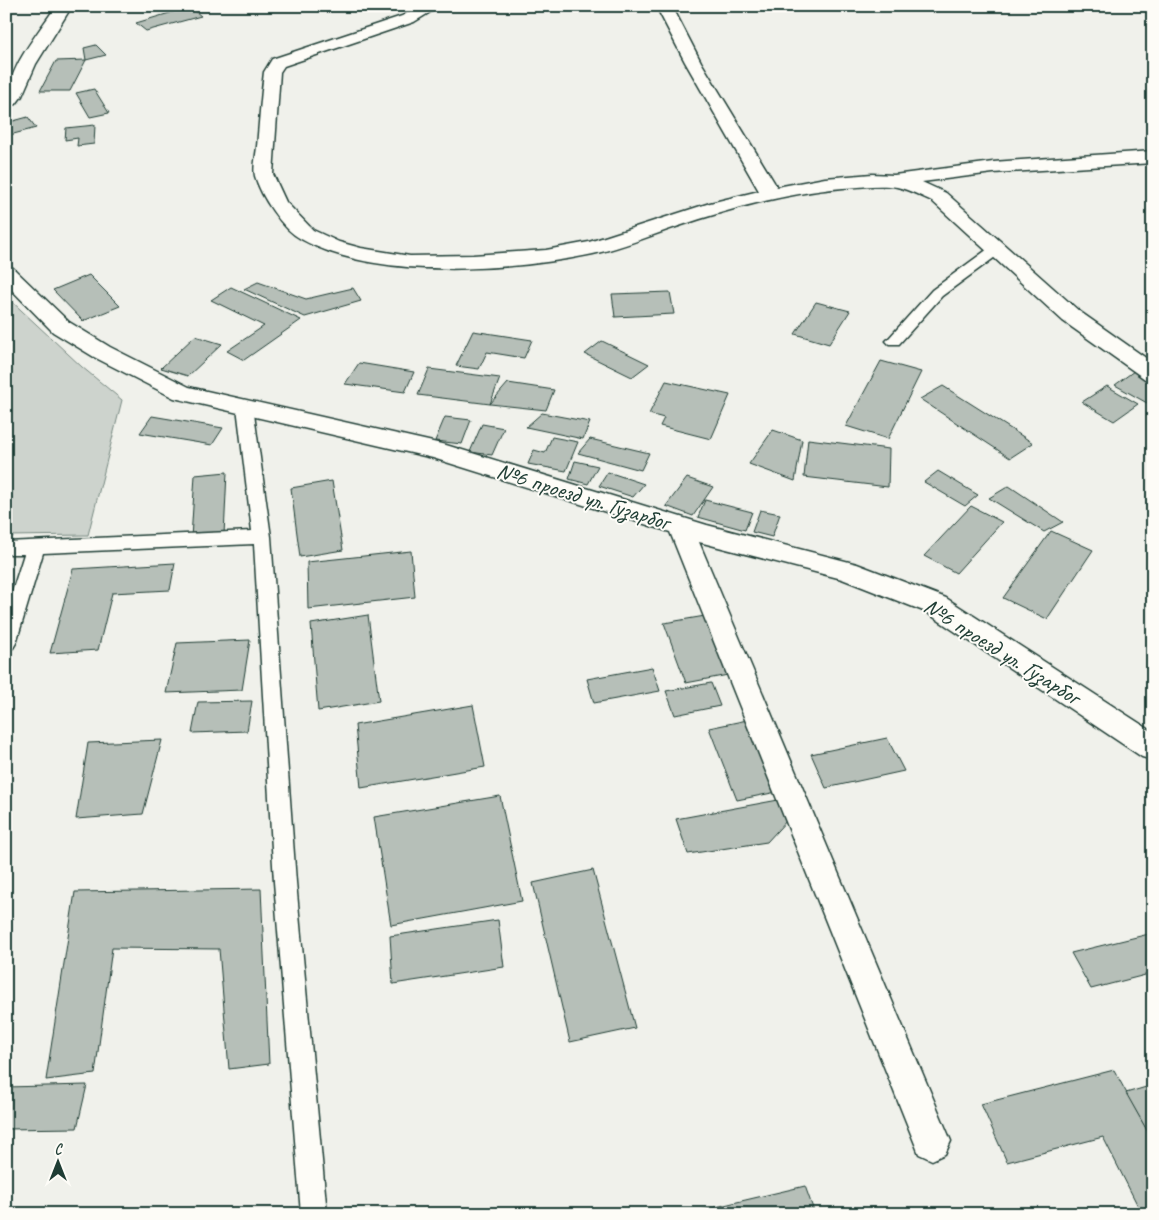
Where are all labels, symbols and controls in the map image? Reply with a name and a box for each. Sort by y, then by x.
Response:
street label: №6 проезд ул. Гузарбог [493,455,676,538]
street label: №6 проезд ул. Гузарбог [917,591,1089,714]
north arrow [32,1138,82,1188]
text: С [55,1141,64,1158]

